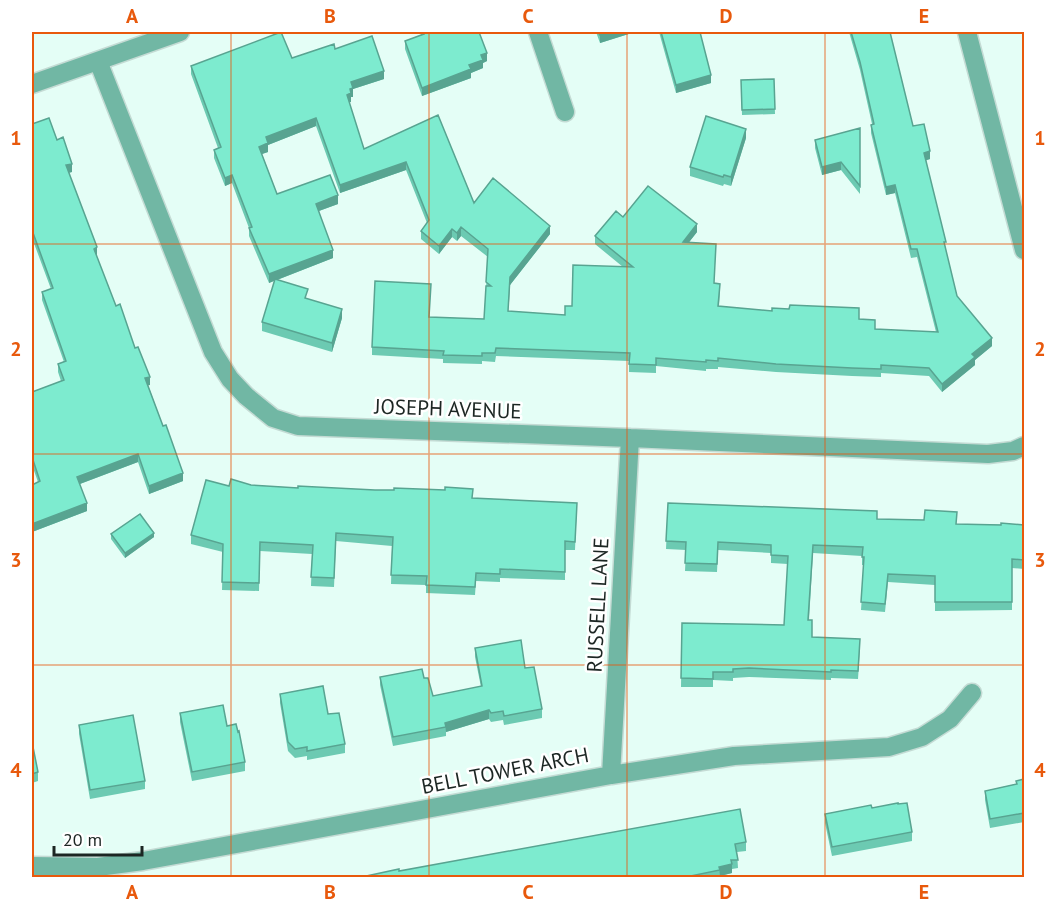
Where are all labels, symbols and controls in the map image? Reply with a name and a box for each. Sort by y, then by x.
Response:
text: A [126,3,139,29]
text: B [324,3,336,29]
text: C [522,3,534,29]
text: D [720,3,733,29]
text: E [919,3,929,29]
text: 1 [10,125,22,151]
text: 1 [1034,125,1046,151]
text: 2 [10,336,22,362]
text: 2 [1034,336,1046,362]
street label: JOSEPH AVENUE [373,392,522,425]
street label: RUSSELL LANE [580,537,615,673]
text: 3 [10,547,22,573]
text: 3 [1034,547,1046,573]
street label: BELL TOWER ARCH [419,741,591,800]
text: 4 [10,757,22,783]
text: 4 [1034,757,1046,783]
scale bar [54,819,142,857]
text: 20 m [63,828,102,851]
text: A [126,879,139,905]
text: B [324,879,336,905]
text: C [522,879,534,905]
text: D [720,879,733,905]
text: E [919,879,929,905]

